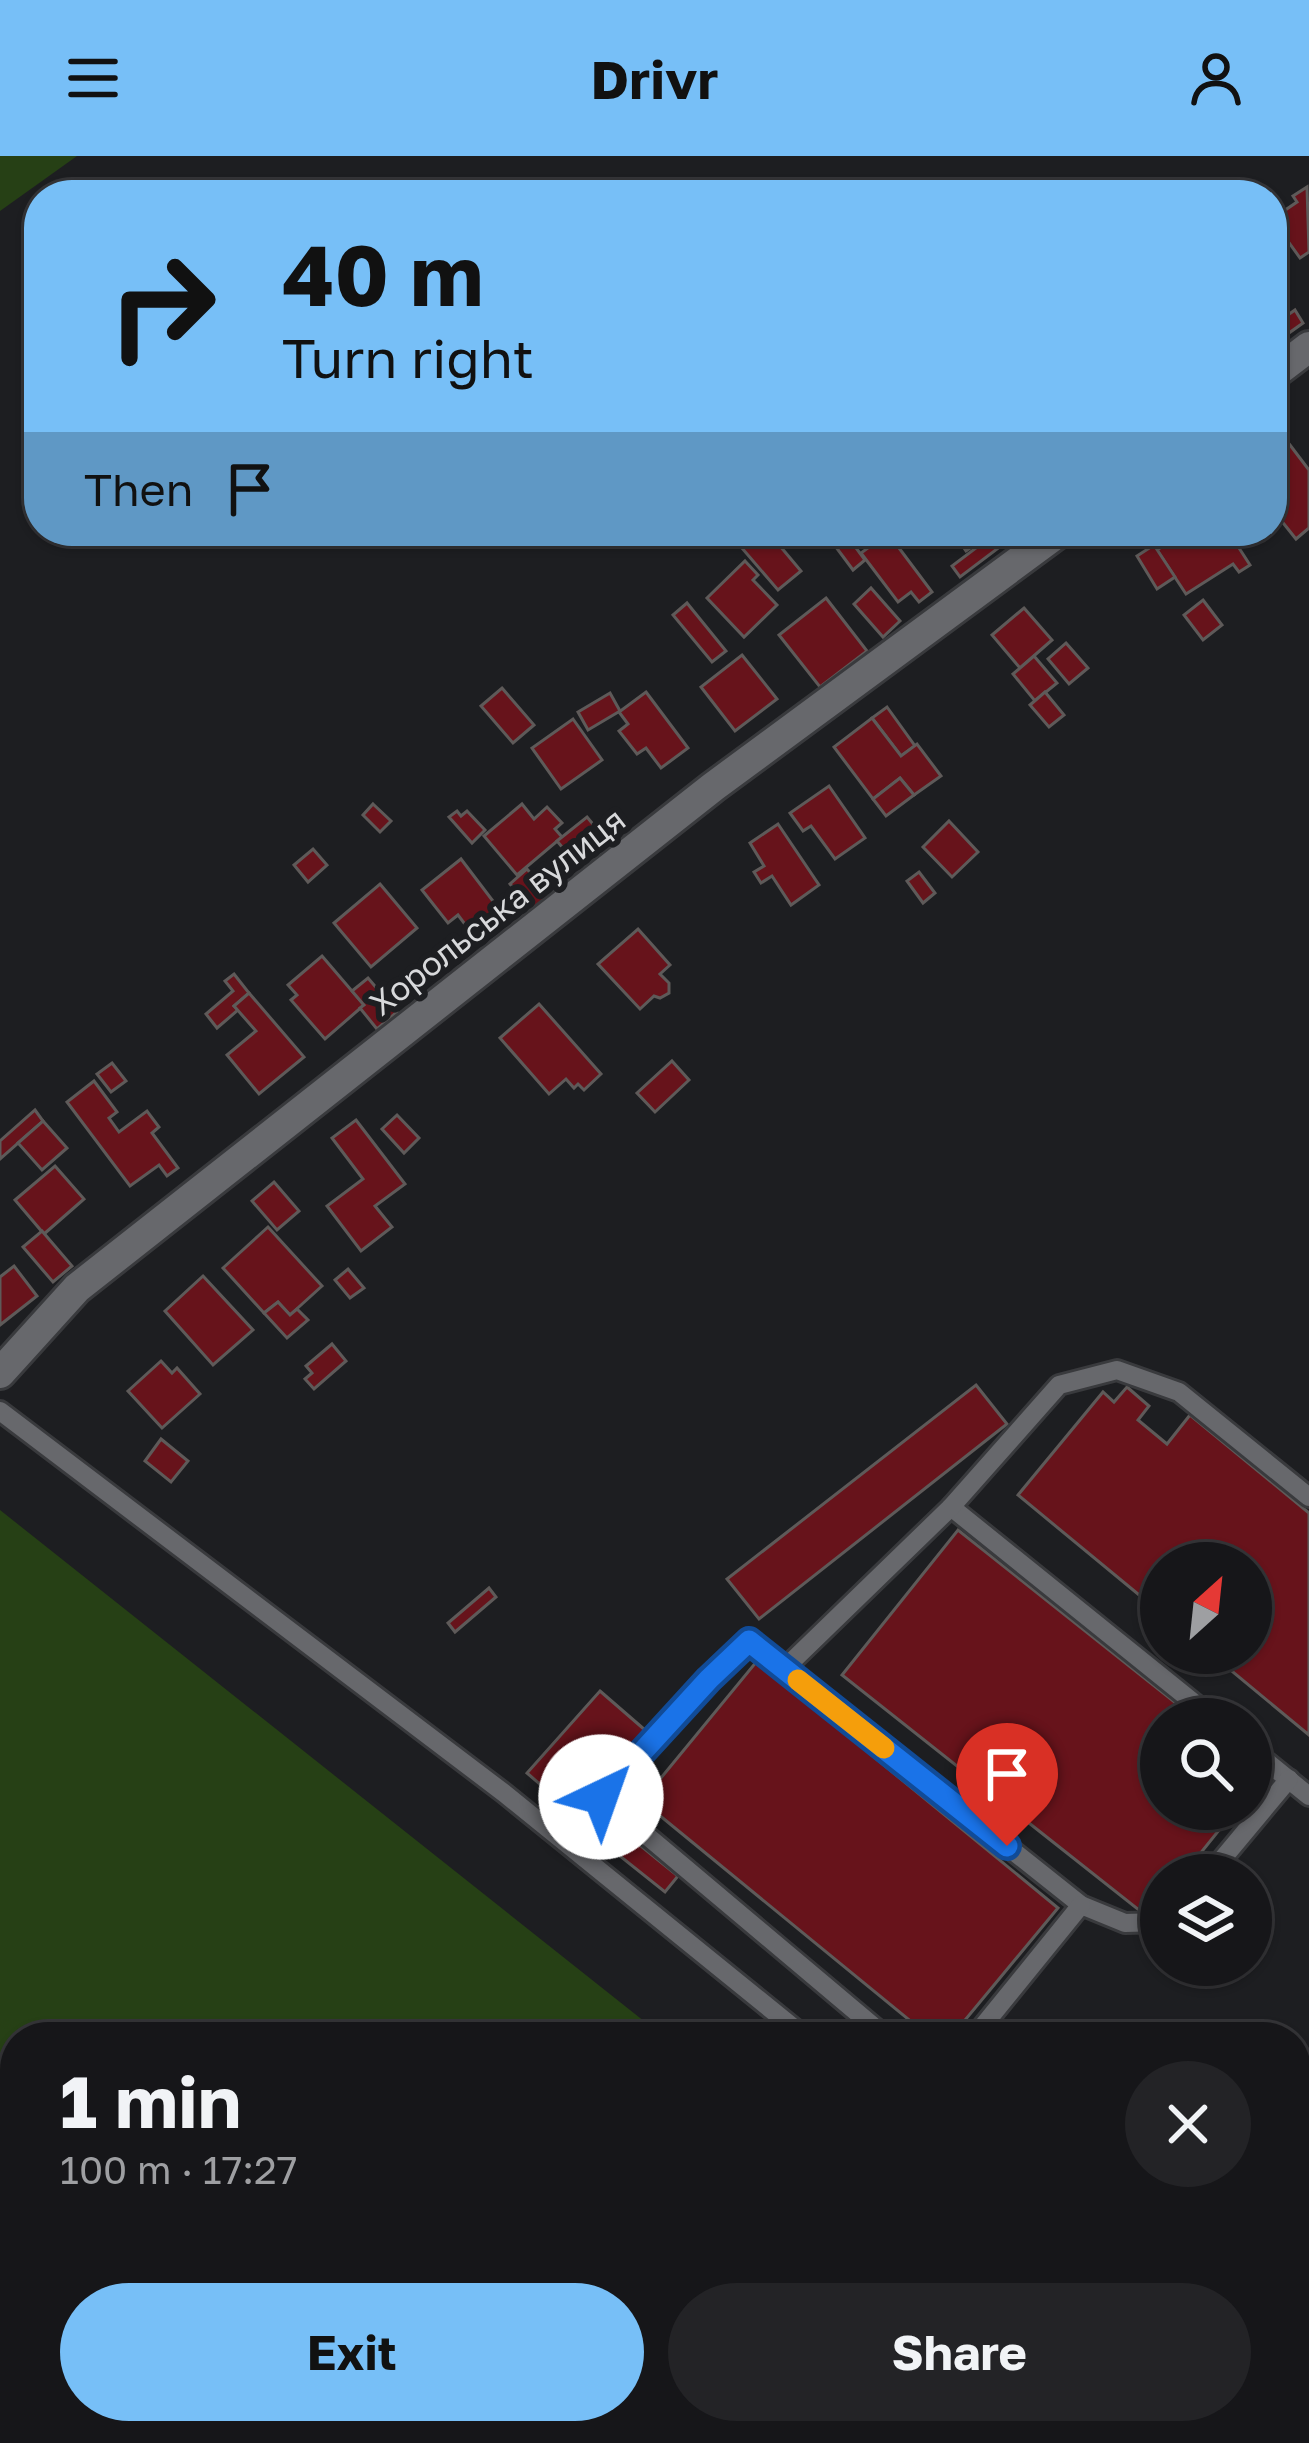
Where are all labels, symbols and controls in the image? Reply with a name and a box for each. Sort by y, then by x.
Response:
icon: menu [60,45,126,111]
icon: person [1183,45,1249,111]
text: Drivr [591,46,718,111]
text: 40 m [282,224,484,324]
icon: right [84,228,240,384]
text: Turn right [282,325,534,390]
icon: arrive [217,456,283,522]
text: Then [84,462,193,516]
street label: Хорольська вулиця [362,799,632,1023]
north arrow [1140,1542,1272,1674]
map controls [1140,1542,1272,1986]
button: search [1140,1698,1272,1830]
pin [956,1723,1058,1846]
position arrow [538,1734,664,1860]
icon: arrive [974,1741,1040,1807]
button: layers [1140,1854,1272,1986]
text: 1 min [60,2057,241,2144]
button: close [1125,2061,1251,2187]
text: 100 m · 17:27 [60,2146,297,2193]
button: Exit [60,2283,644,2421]
button: Share [668,2283,1251,2421]

